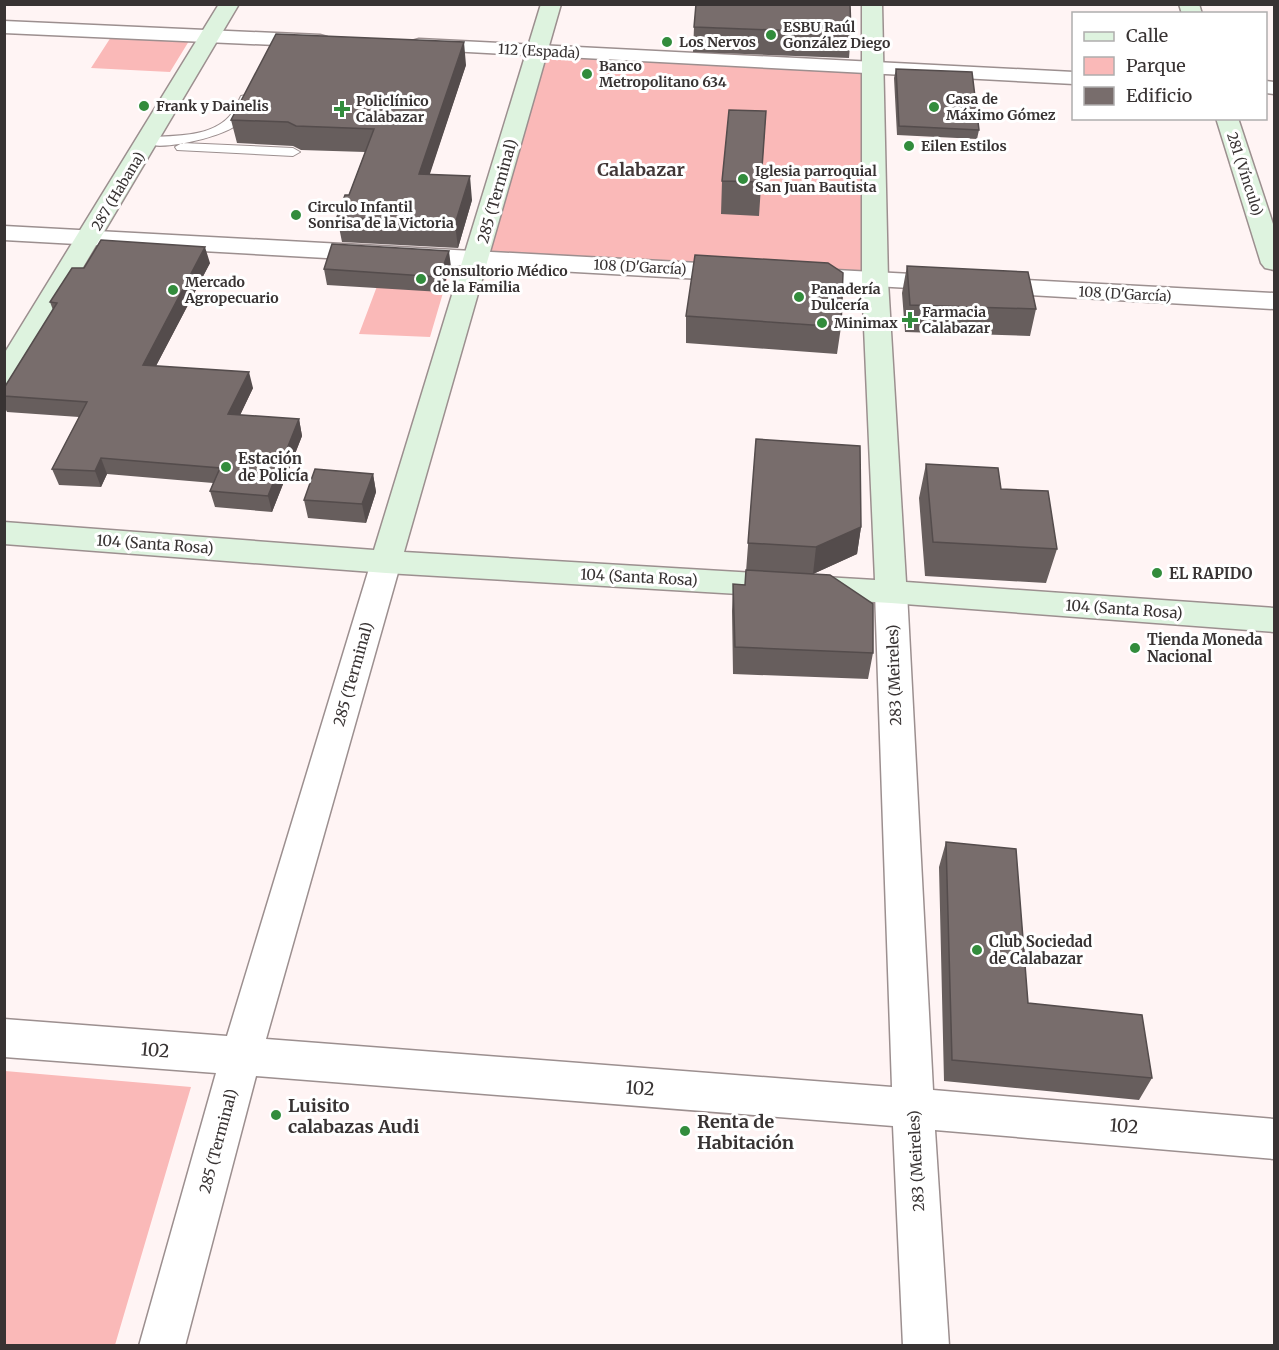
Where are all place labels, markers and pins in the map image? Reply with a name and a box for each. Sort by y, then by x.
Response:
place label: ESBU Raúl González Diego [783,18,890,52]
marker: ESBU Raúl González Diego [764,28,778,42]
place label: Los Nervos [679,33,756,51]
marker: Los Nervos [660,35,674,49]
place label: Banco Metropolitano 634 [599,57,727,91]
marker: Banco Metropolitano 634 [580,67,594,81]
place label: Casa de Máximo Gómez [946,90,1056,124]
place label: Policlínico Calabazar [356,92,429,126]
place label: Frank y Dainelis [156,97,269,115]
marker: Frank y Dainelis [137,99,151,113]
marker: Policlínico Calabazar [333,100,351,118]
marker: Casa de Máximo Gómez [927,100,941,114]
place label: Eilen Estilos [921,137,1007,155]
marker: Eilen Estilos [902,139,916,153]
place label: Iglesia parroquial San Juan Bautista [755,162,877,196]
marker: Iglesia parroquial San Juan Bautista [736,172,750,186]
place label: Circulo Infantil Sonrisa de la Victoria [308,198,454,232]
marker: Circulo Infantil Sonrisa de la Victoria [289,208,303,222]
place label: Consultorio Médico de la Familia [433,262,568,296]
marker: Consultorio Médico de la Familia [414,272,428,286]
place label: Mercado Agropecuario [184,273,279,307]
place label: Panadería Dulcería [811,280,881,314]
marker: Mercado Agropecuario [166,283,180,297]
marker: Panadería Dulcería [792,290,806,304]
place label: Farmacia Calabazar [922,303,991,337]
marker: Farmacia Calabazar [903,313,917,327]
place label: Minimax [834,314,898,332]
marker: Minimax [815,316,829,330]
place label: Estación de Policía [238,449,309,485]
marker: Estación de Policía [219,460,233,474]
place label: EL RAPIDO [1169,564,1253,583]
marker: EL RAPIDO [1150,566,1164,580]
place label: Tienda Moneda Nacional [1147,630,1263,666]
marker: Tienda Moneda Nacional [1128,641,1142,655]
place label: Club Sociedad de Calabazar [989,932,1092,968]
marker: Club Sociedad de Calabazar [970,943,984,957]
place label: Luisito calabazas Audi [288,1094,419,1138]
marker: Luisito calabazas Audi [269,1108,283,1122]
place label: Renta de Habitación [697,1110,794,1154]
marker: Renta de Habitación [678,1124,692,1138]

